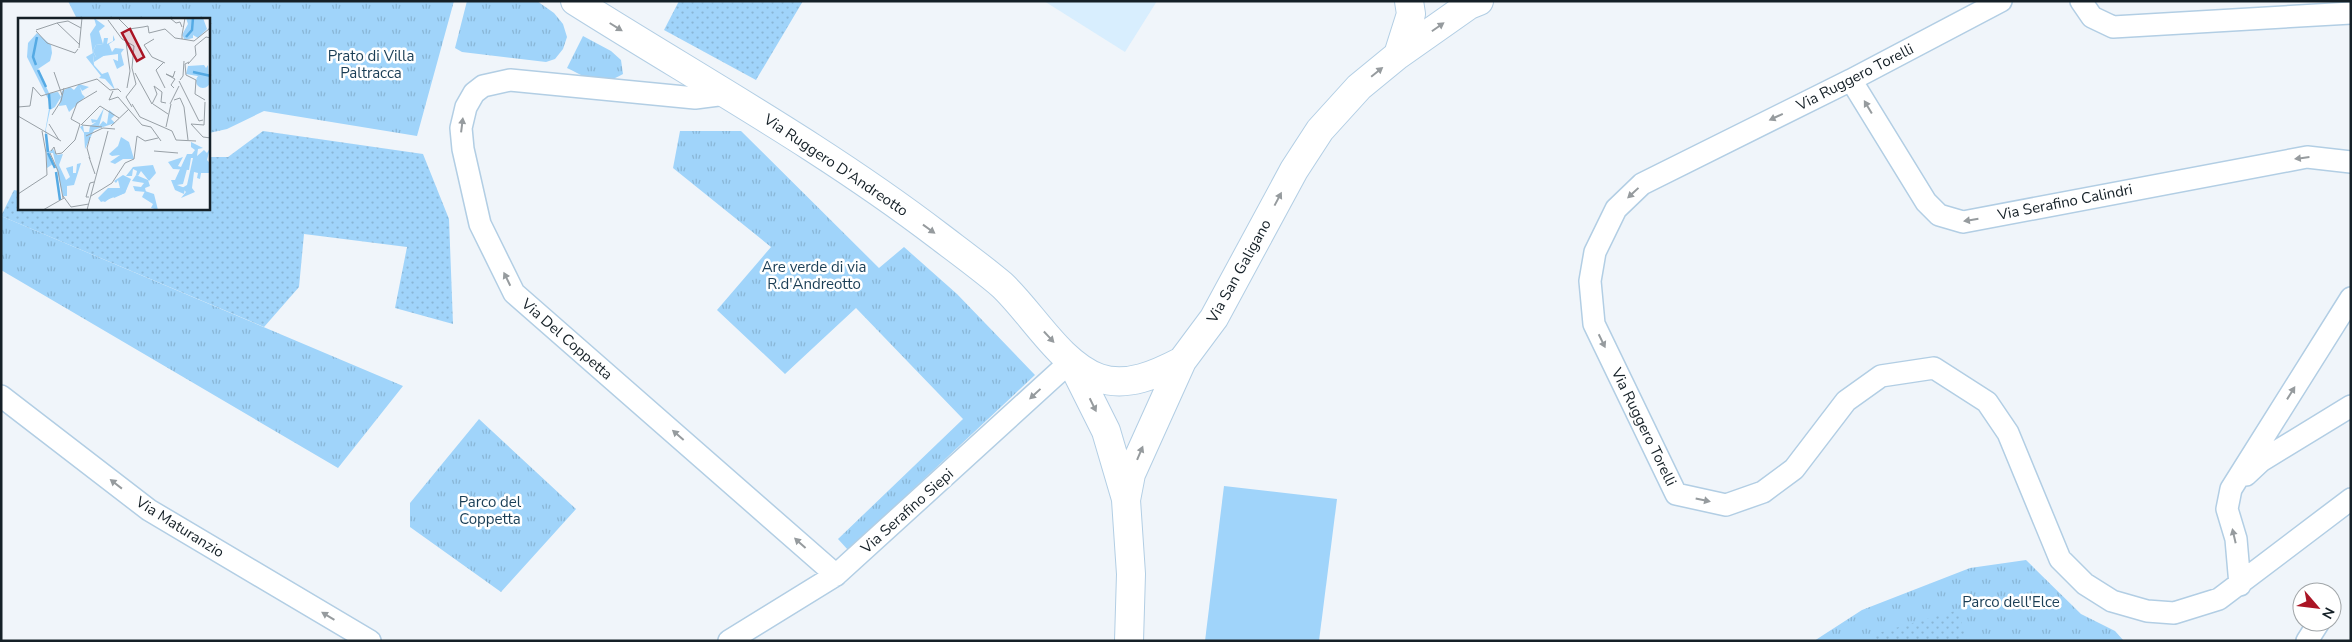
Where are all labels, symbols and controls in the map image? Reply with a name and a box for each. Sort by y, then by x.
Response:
inset map [18,18,210,210]
one-way arrow [610,22,623,32]
one-way arrow [1431,22,1445,32]
street label: Via Ruggero Torelli [1792,39,1917,116]
park label: Prato di Villa Paltracca [328,46,414,83]
one-way arrow [1370,67,1383,78]
one-way arrow [1863,101,1872,114]
street label: Via Ruggero D'Andreotto [759,109,912,221]
one-way arrow [1769,113,1783,121]
one-way arrow [458,117,466,133]
one-way arrow [2294,154,2310,162]
street label: Via Serafino Calindri [1995,179,2134,225]
one-way arrow [1627,187,1639,199]
one-way arrow [1274,192,1282,207]
street label: Via San Galigano [1202,216,1276,327]
one-way arrow [1962,216,1978,224]
one-way arrow [922,224,936,234]
park label: Are verde di via R.d'Andreotto [762,257,866,294]
one-way arrow [503,272,511,286]
street label: Via Del Coppetta [516,293,617,384]
one-way arrow [1043,331,1055,343]
one-way arrow [1598,334,1606,348]
street label: Via Ruggero Torelli [1606,364,1681,489]
one-way arrow [2286,386,2295,399]
one-way arrow [1030,388,1042,400]
one-way arrow [1089,398,1097,412]
one-way arrow [672,430,685,441]
one-way arrow [1136,446,1144,460]
street label: Via Serafino Siepi [856,464,958,559]
one-way arrow [110,479,123,490]
street label: Via Maturanzio [131,491,228,562]
park label: Parco del Coppetta [459,492,522,529]
one-way arrow [1696,496,1712,504]
one-way arrow [2230,528,2238,544]
one-way arrow [794,538,806,549]
north arrow [2292,582,2342,632]
park label: Parco dell'Elce [1962,592,2060,612]
text: N [2317,604,2339,622]
one-way arrow [321,611,334,620]

